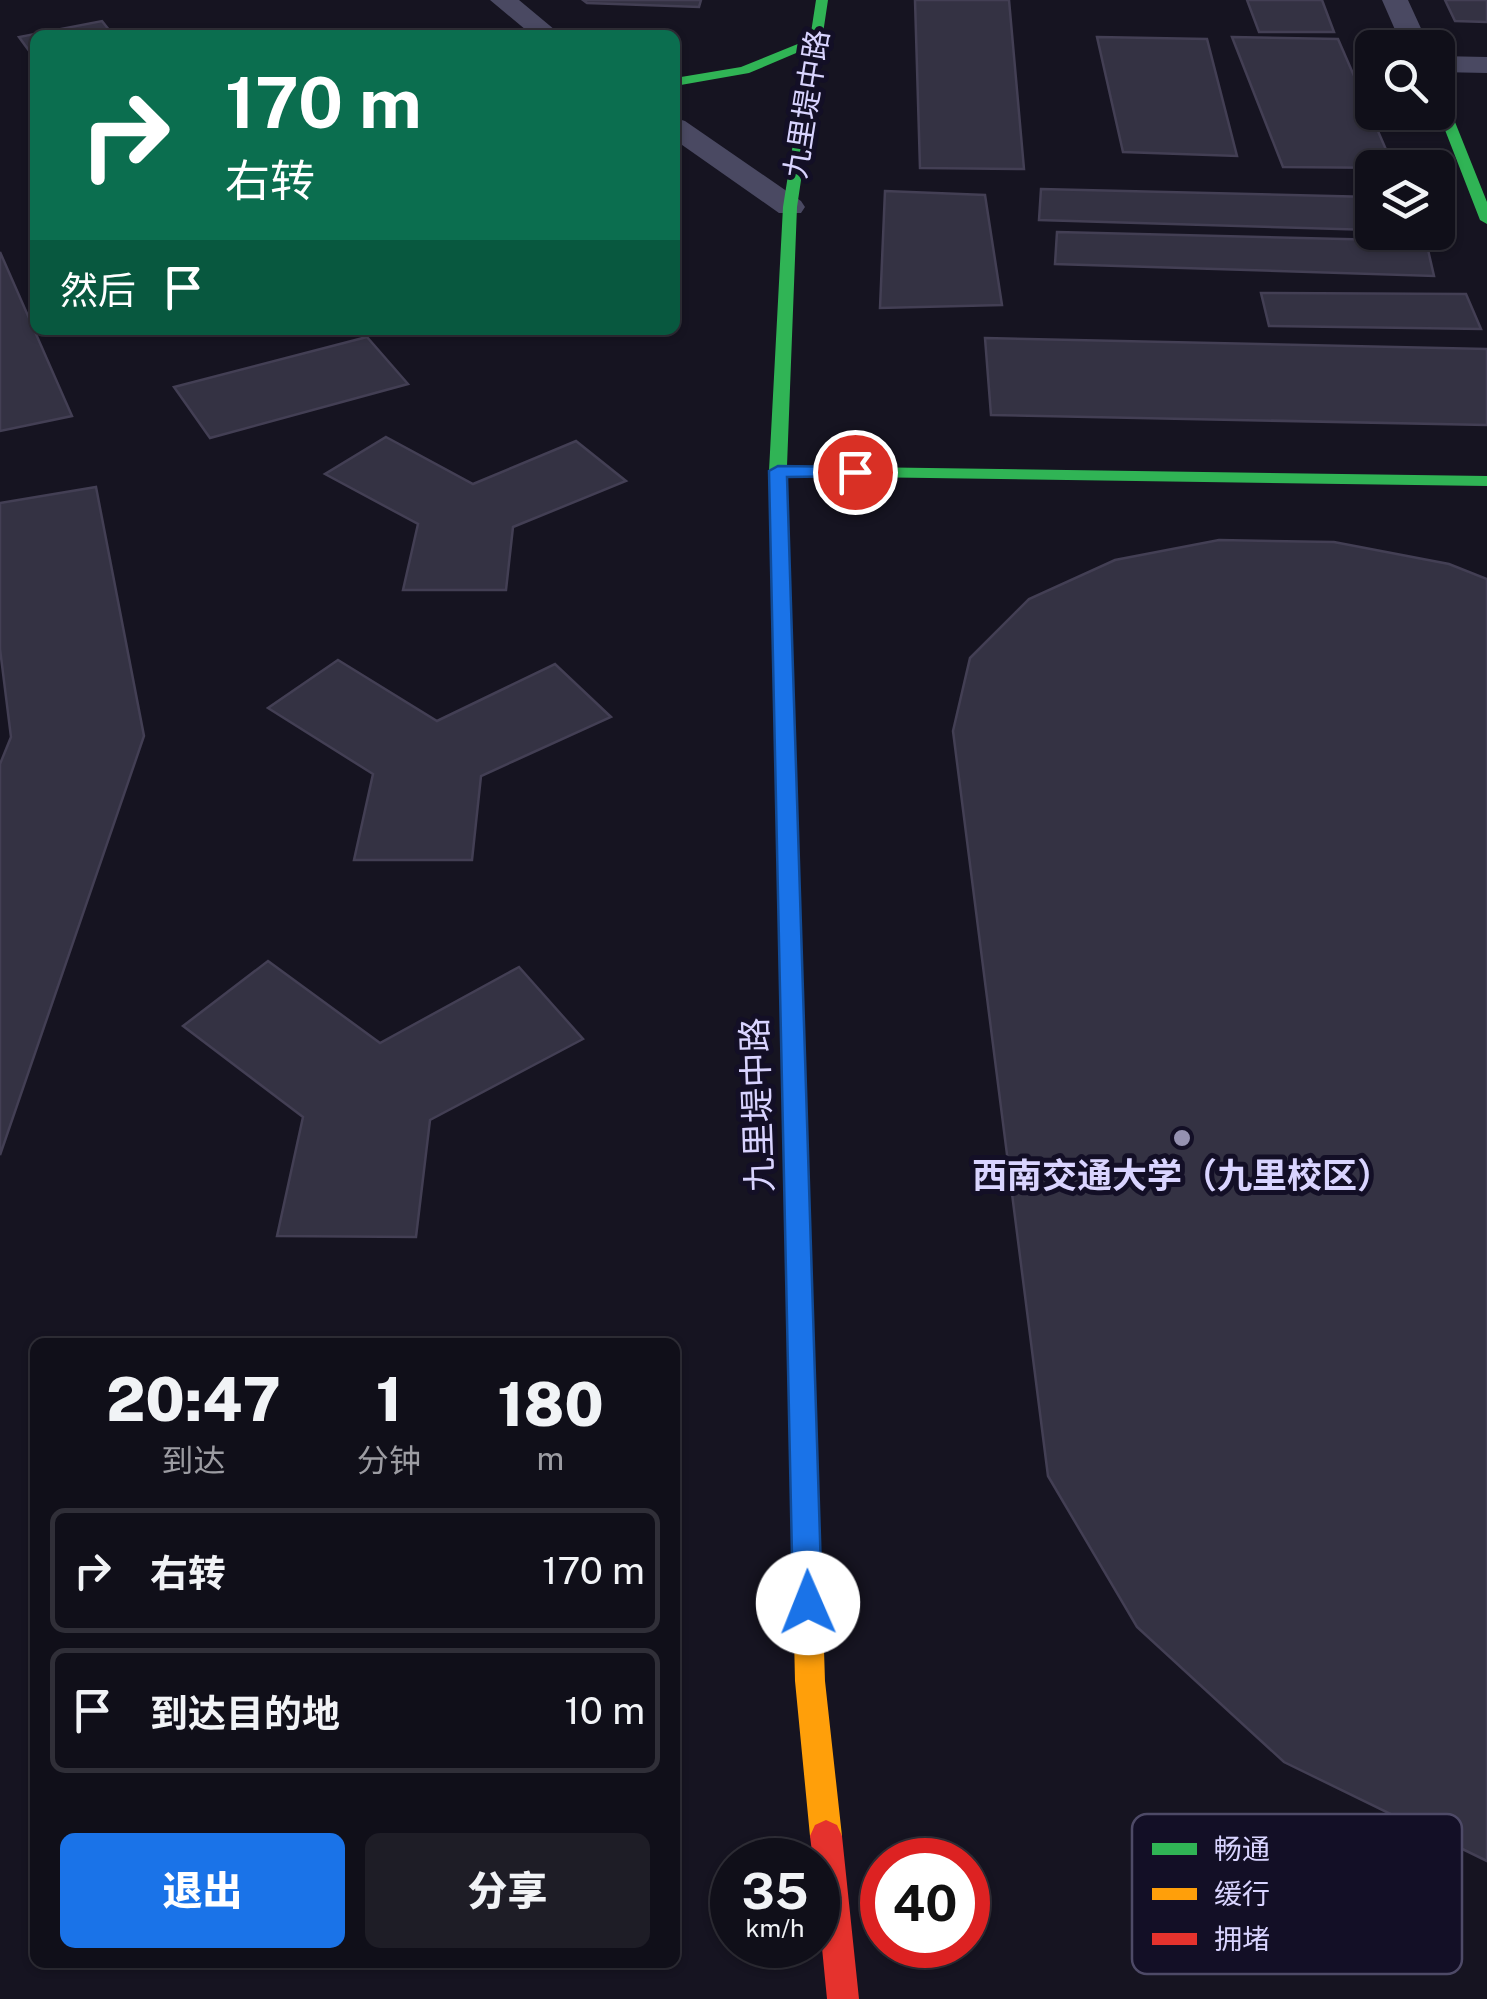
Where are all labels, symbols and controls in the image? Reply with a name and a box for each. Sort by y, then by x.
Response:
street label: 九里堤中路 [776,27,836,181]
map controls [1355,30,1455,250]
button: search [1355,30,1455,130]
text: 170 m [225,61,422,144]
icon: right [60,70,190,200]
button: layers [1355,150,1455,250]
text: 右转 [225,154,315,207]
icon: arrive [156,260,211,315]
text: 然后 [60,268,136,313]
pin [813,430,898,515]
icon: arrive [828,445,883,500]
street label: 九里堤中路 [733,1017,781,1193]
marker: 西南交通大学（九里校区） [1171,1127,1193,1149]
place label: 西南交通大学（九里校区） [972,1155,1392,1196]
text: 20:47 [106,1364,281,1435]
text: 1 [376,1364,402,1435]
text: 180 [497,1369,604,1440]
text: m [537,1440,564,1477]
text: 到达 [161,1442,225,1479]
text: 分钟 [357,1442,421,1479]
icon: right [65,1543,120,1598]
text: 170 m [542,1548,645,1593]
text: 右转 [150,1551,226,1596]
position arrow [756,1551,860,1655]
icon: arrive [65,1683,120,1738]
text: 10 m [564,1688,645,1733]
text: 到达目的地 [150,1691,340,1736]
legend [1132,1814,1462,1974]
text: 畅通 [1214,1832,1270,1865]
button: 退出 [60,1833,345,1948]
button: 分享 [365,1833,650,1948]
speed limit sign: 40 [860,1838,990,1968]
text: 35 [741,1861,809,1920]
text: 缓行 [1214,1877,1270,1910]
text: km/h [746,1913,804,1943]
text: 拥堵 [1214,1922,1270,1955]

